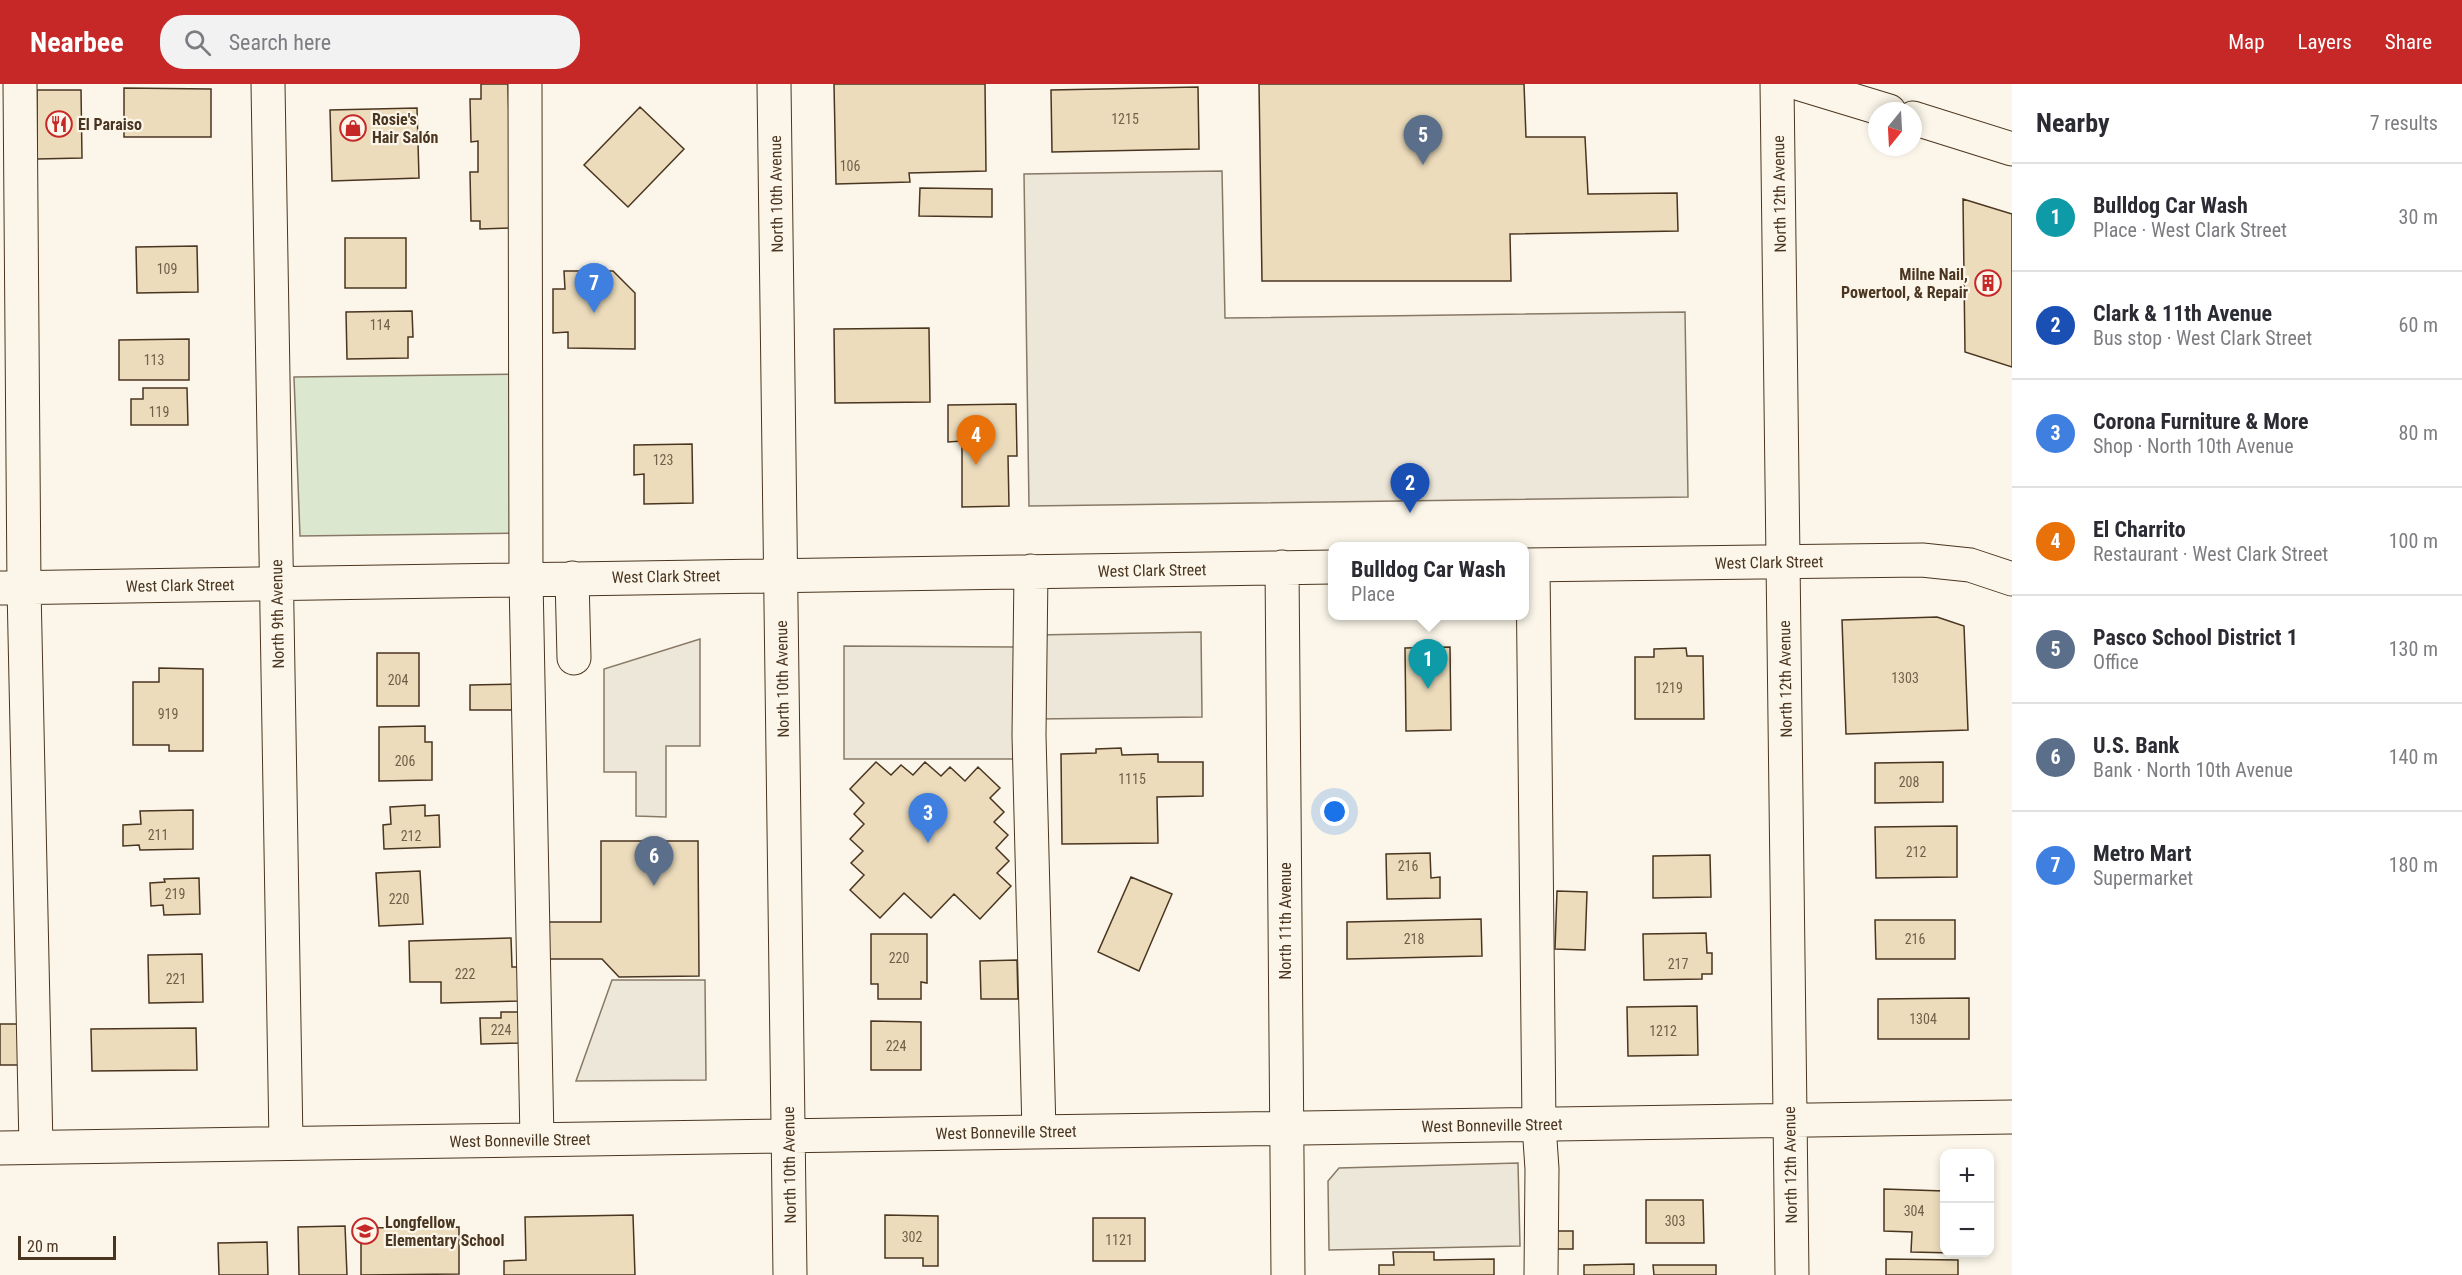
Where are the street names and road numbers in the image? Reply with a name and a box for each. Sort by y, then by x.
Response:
street label: North 10th Avenue [766,135,787,253]
street label: North 12th Avenue [1769,135,1790,253]
street label: West Clark Street [1714,552,1824,573]
street label: North 9th Avenue [267,559,288,669]
street label: West Clark Street [1097,560,1207,581]
street label: West Clark Street [611,566,721,587]
street label: West Clark Street [125,575,235,596]
street label: North 10th Avenue [772,620,793,738]
street label: North 12th Avenue [1775,620,1796,738]
street label: North 11th Avenue [1276,862,1295,980]
street label: North 10th Avenue [779,1106,800,1224]
street label: North 12th Avenue [1780,1106,1801,1224]
street label: West Bonneville Street [1421,1115,1563,1136]
street label: West Bonneville Street [935,1122,1077,1143]
street label: West Bonneville Street [449,1130,591,1151]

